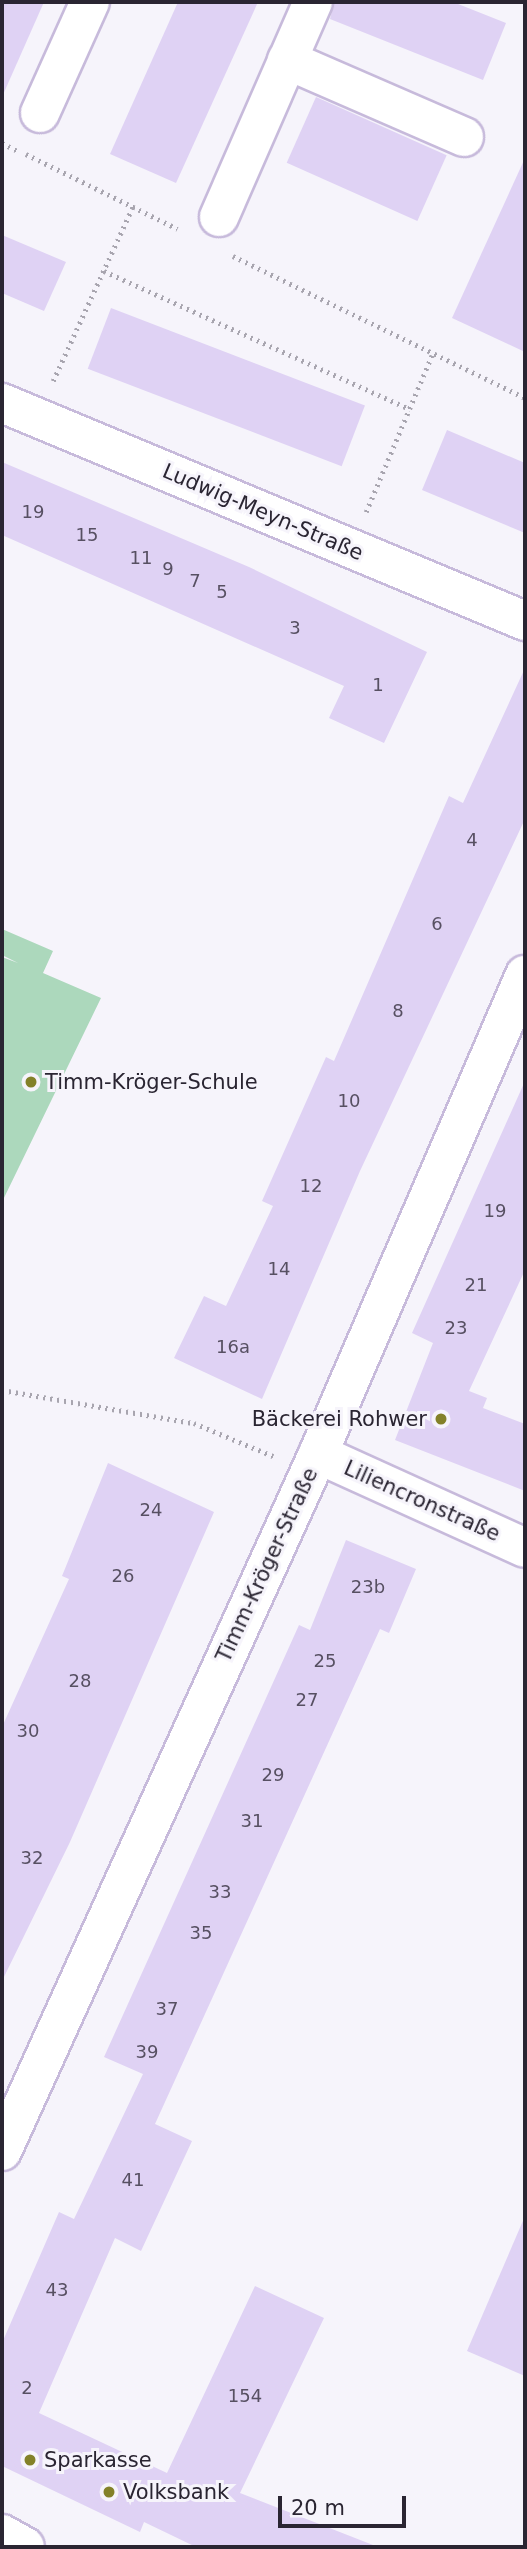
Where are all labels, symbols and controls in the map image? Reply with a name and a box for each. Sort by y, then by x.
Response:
street label: Ludwig-Meyn-Straße [159,458,367,566]
house number: 19 [22,501,44,523]
house number: 15 [76,524,98,546]
house number: 11 [130,547,152,569]
house number: 9 [162,558,174,580]
house number: 7 [189,570,201,592]
house number: 5 [216,581,228,603]
house number: 3 [289,617,301,639]
house number: 1 [372,674,384,696]
house number: 4 [466,829,478,851]
house number: 6 [431,913,443,935]
house number: 8 [392,1000,404,1022]
place label: Timm-Kröger-Schule [45,1069,258,1095]
marker: Timm-Kröger-Schule [23,1074,39,1090]
house number: 10 [338,1090,360,1112]
house number: 12 [300,1175,322,1197]
house number: 19 [484,1200,506,1222]
house number: 14 [268,1258,290,1280]
house number: 21 [465,1274,487,1296]
house number: 23 [445,1317,467,1339]
house number: 16a [216,1336,250,1358]
place label: Bäckerei Rohwer [252,1406,427,1432]
marker: Bäckerei Rohwer [433,1411,449,1427]
street label: Liliencronstraße [340,1455,504,1547]
street label: Timm-Kröger-Straße [211,1464,323,1666]
house number: 24 [140,1499,162,1521]
house number: 26 [112,1565,134,1587]
house number: 23b [351,1576,385,1598]
house number: 25 [314,1650,336,1672]
house number: 28 [69,1670,91,1692]
house number: 27 [296,1689,318,1711]
house number: 30 [17,1720,39,1742]
house number: 29 [262,1764,284,1786]
house number: 31 [241,1810,263,1832]
house number: 32 [21,1847,43,1869]
house number: 33 [209,1881,231,1903]
house number: 35 [190,1922,212,1944]
house number: 37 [156,1998,178,2020]
house number: 39 [136,2041,158,2063]
house number: 41 [122,2169,144,2191]
house number: 43 [46,2279,68,2301]
house number: 2 [21,2377,33,2399]
house number: 154 [228,2385,262,2407]
place label: Sparkasse [44,2447,152,2473]
marker: Sparkasse [22,2452,38,2468]
place label: Volksbank [123,2479,229,2505]
scale bar [282,2482,410,2526]
marker: Volksbank [101,2484,117,2500]
text: 20 m [291,2496,345,2520]

